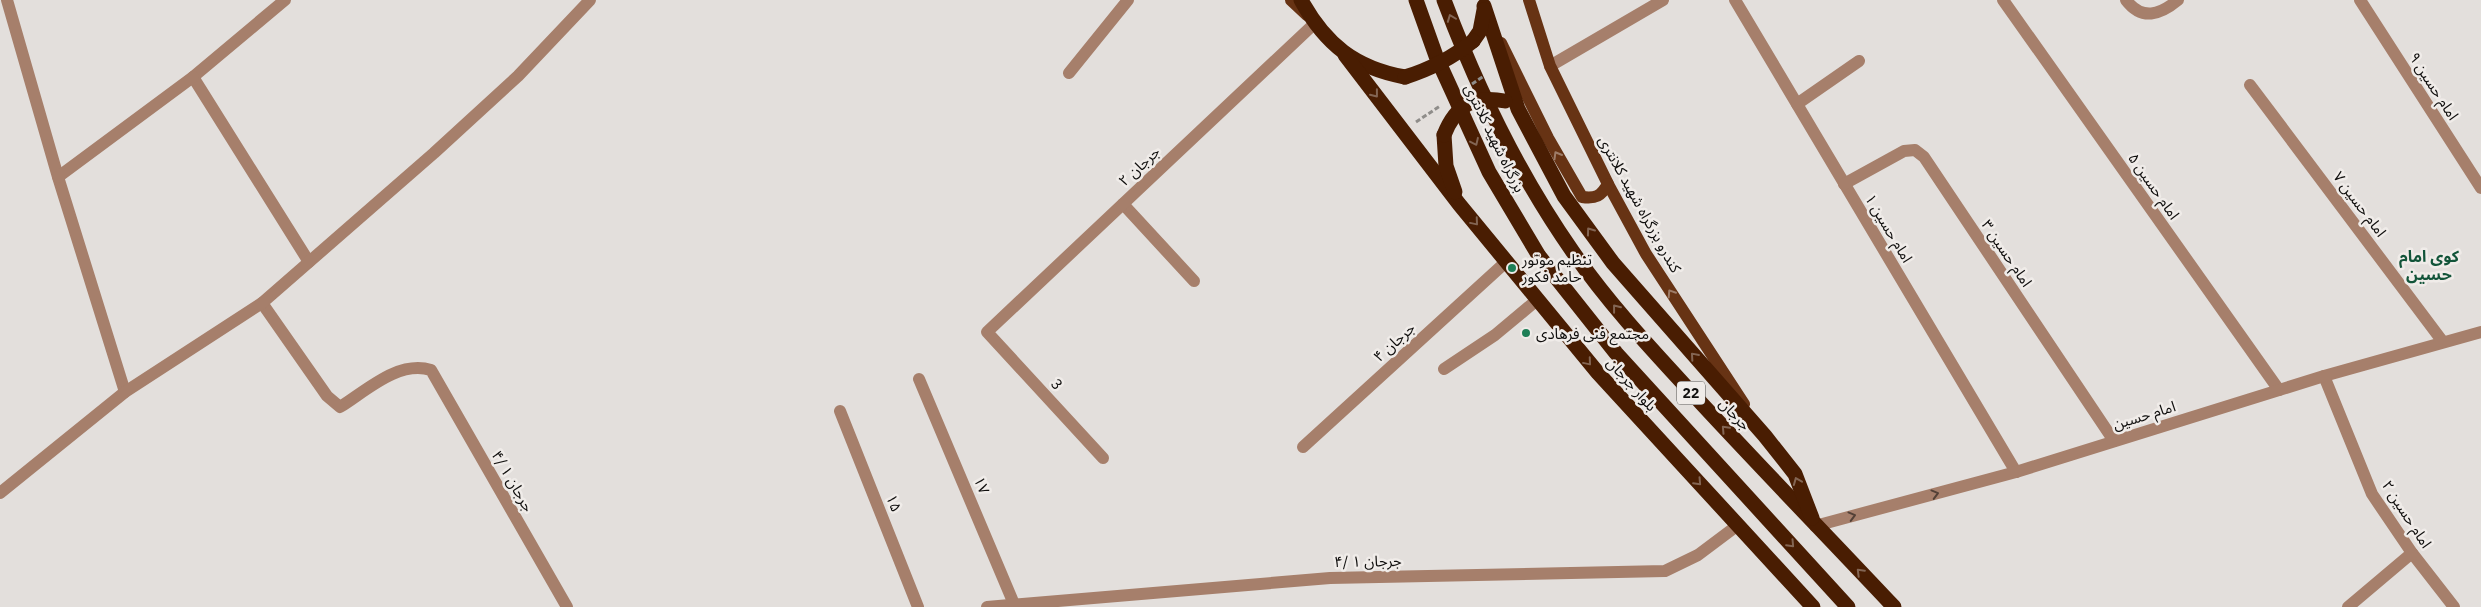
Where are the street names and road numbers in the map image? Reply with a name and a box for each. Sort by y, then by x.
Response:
street label: امام حسین ۹ [2403,49,2463,124]
street label: بزرگراه شهید کلانتری [1461,81,1529,195]
street label: کندرو بزرگراه شهید کلانتری [1594,132,1686,276]
street label: جرجان ۲ [1114,142,1164,190]
street label: امام حسین ۵ [2123,149,2184,224]
street label: امام حسین ۷ [2328,168,2391,242]
street label: امام حسین ۱ [1859,190,1917,267]
street label: امام حسین ۳ [1976,216,2036,291]
street label: ۴ جرجان [1369,318,1419,366]
street label: بلوار جرجان [1603,353,1661,415]
street label: 3 [1047,374,1067,394]
road number: 22 [1677,382,1705,404]
street label: جرجان [1715,394,1755,434]
street label: امام حسین [2110,396,2178,435]
street label: جرجان ۱ /۴ [488,447,538,515]
street label: ۱۷ [970,473,994,497]
street label: امام حسین ۲ [2376,477,2436,552]
street label: ۱۵ [882,491,906,515]
street label: جرجان ۱ /۴ [1334,551,1402,571]

